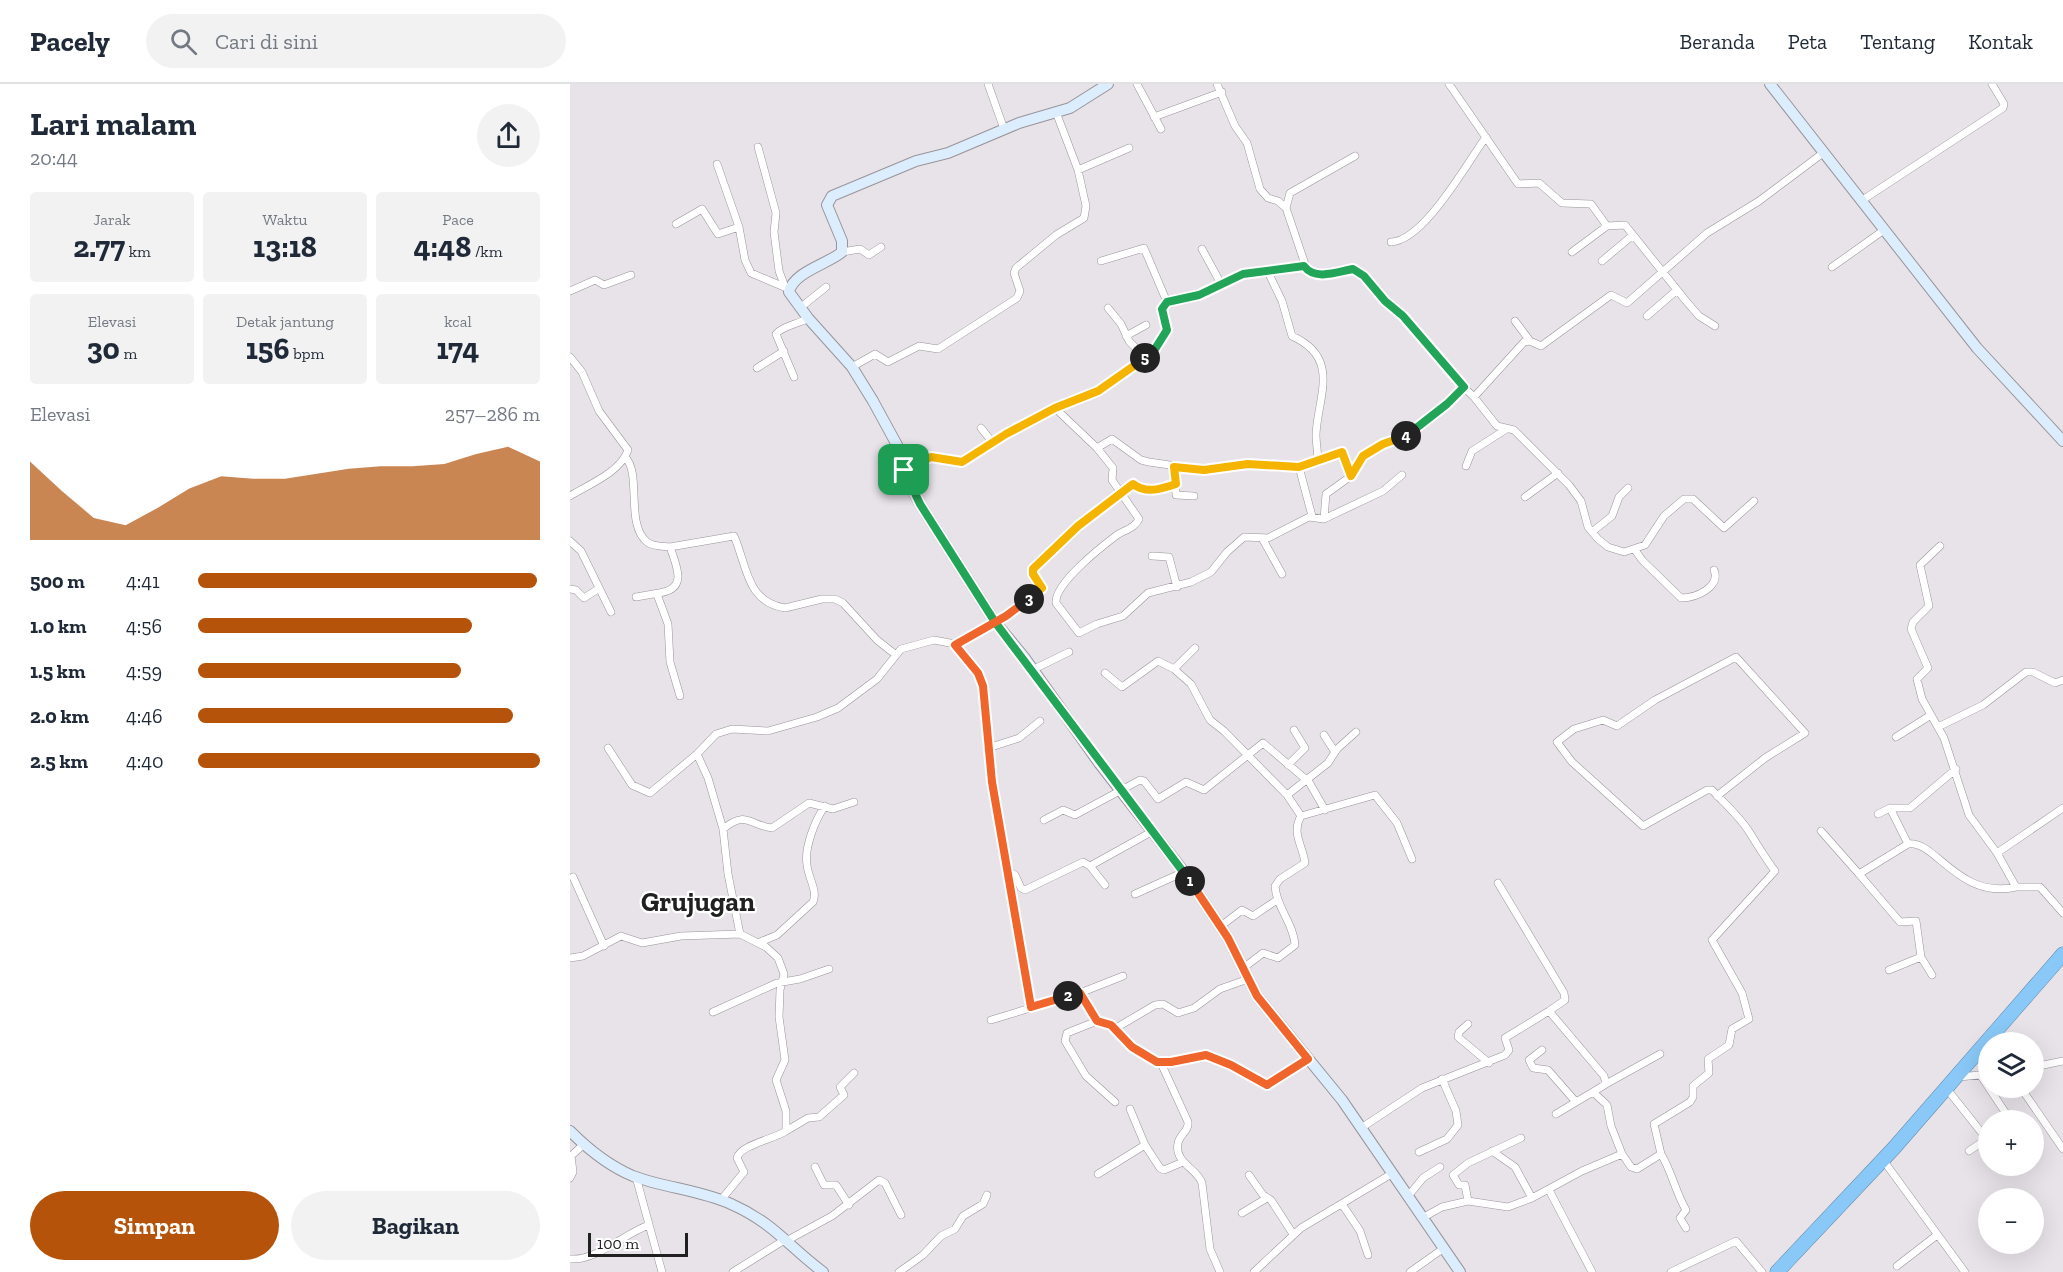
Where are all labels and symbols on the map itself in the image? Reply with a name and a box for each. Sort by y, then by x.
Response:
pin: 5 [1130,343,1160,373]
pin: 4 [1391,421,1421,451]
pin [878,444,929,495]
pin: 3 [1014,584,1044,614]
pin: 1 [1175,866,1205,896]
district label: Grujugan [641,886,755,918]
pin: 2 [1053,981,1083,1011]
scale bar [588,1230,688,1258]

